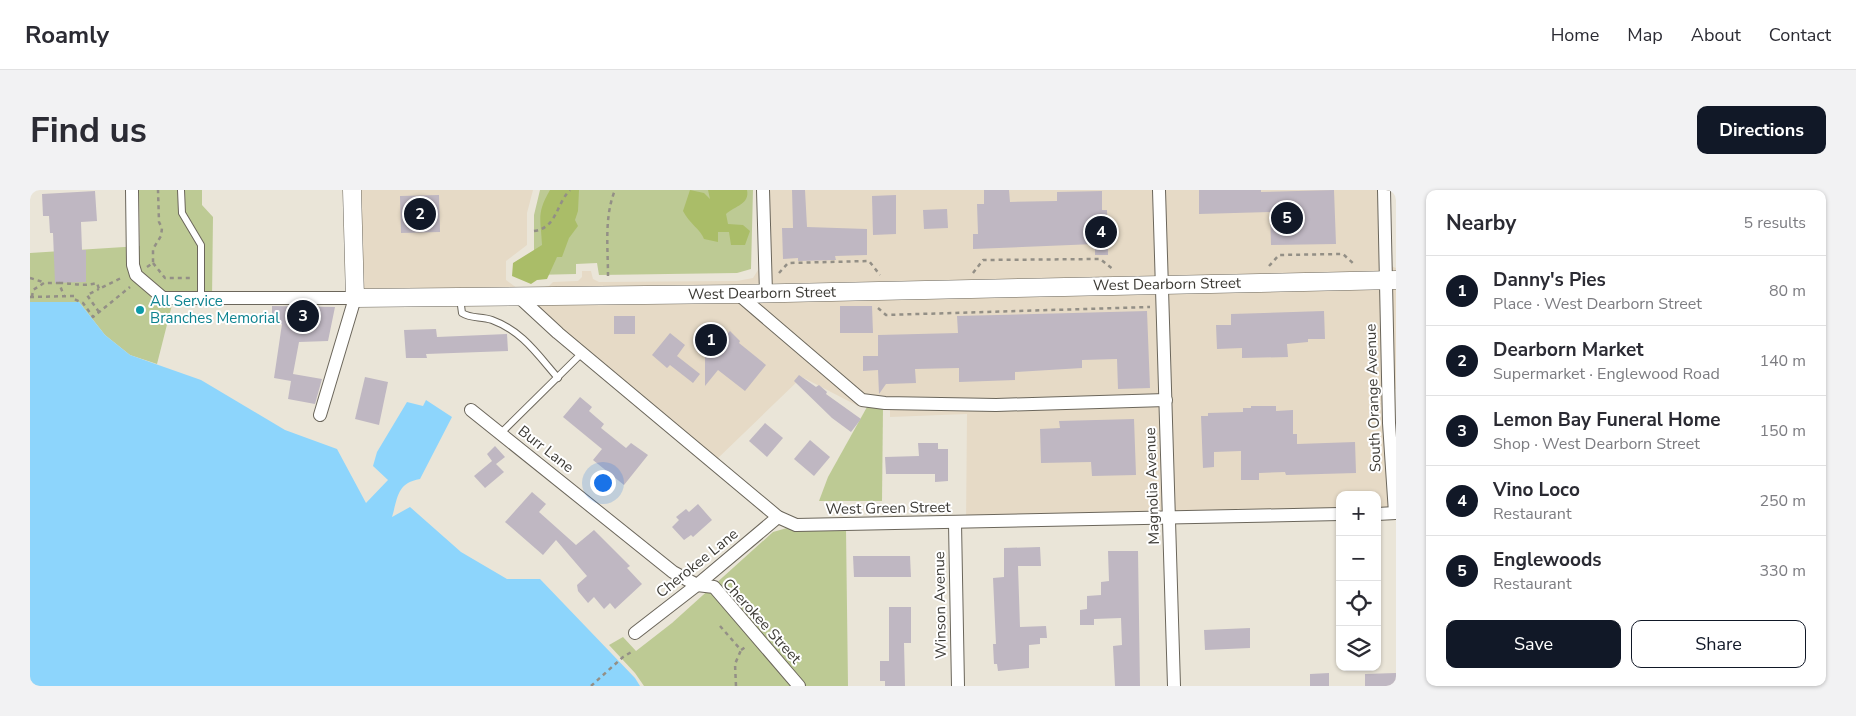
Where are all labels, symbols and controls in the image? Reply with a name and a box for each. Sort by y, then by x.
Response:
text: Roamly [25,19,109,51]
text: Home [1551,23,1599,47]
text: Map [1627,23,1663,47]
text: About [1691,23,1741,47]
text: Contact [1769,23,1831,47]
button: Directions [1697,106,1826,154]
text: Find us [30,107,147,154]
pin: 2 [404,195,436,233]
pin: 5 [1271,199,1303,237]
text: Nearby [1446,209,1516,237]
text: 5 results [1744,212,1806,234]
pin: 4 [1085,213,1117,251]
text: Danny's Pies [1493,267,1606,293]
street label: West Dearborn Street [1093,273,1242,295]
text: 1 [1457,280,1467,302]
text: 80 m [1769,280,1806,302]
street label: West Dearborn Street [688,282,837,304]
place label: All Service Branches Memorial [150,291,280,328]
text: Place · West Dearborn Street [1493,293,1702,315]
pin: 3 [287,297,319,335]
marker: All Service Branches Memorial [134,304,146,316]
pin: 1 [695,321,727,359]
street label: South Orange Avenue [1360,323,1386,473]
text: Dearborn Market [1493,337,1644,363]
text: 2 [1457,350,1467,372]
text: 140 m [1759,350,1806,372]
text: Supermarket · Englewood Road [1493,363,1720,385]
text: Lemon Bay Funeral Home [1493,407,1721,433]
text: 3 [1457,420,1467,442]
text: 150 m [1759,420,1806,442]
street label: Burr Lane [514,421,578,477]
street label: Magnolia Avenue [1140,427,1164,545]
text: Shop · West Dearborn Street [1493,433,1700,455]
your location [590,470,616,496]
text: Vino Loco [1493,477,1580,503]
text: 4 [1457,490,1467,512]
text: 250 m [1759,490,1806,512]
map controls [1336,491,1381,671]
button: + [1336,491,1381,536]
street label: West Green Street [825,497,952,519]
text: Restaurant [1493,503,1572,525]
street label: Cherokee Lane [652,524,742,602]
button: − [1336,536,1381,581]
text: Englewoods [1493,547,1602,573]
street label: Winson Avenue [929,551,951,659]
text: 5 [1457,560,1467,582]
text: 330 m [1759,560,1806,582]
text: Restaurant [1493,573,1572,595]
street label: Cherokee Street [718,574,806,668]
button: locate [1336,581,1381,626]
button: Save [1446,620,1621,668]
button: Share [1631,620,1806,668]
button: layers [1336,626,1381,671]

